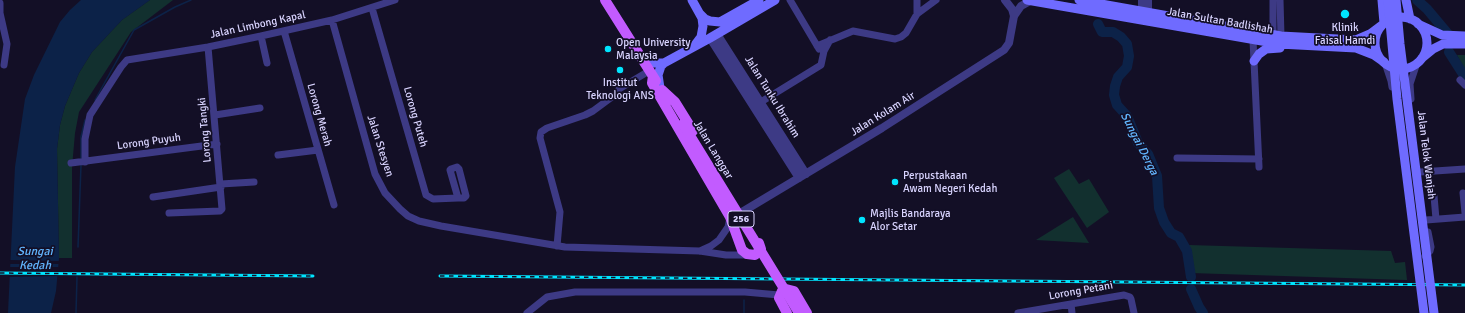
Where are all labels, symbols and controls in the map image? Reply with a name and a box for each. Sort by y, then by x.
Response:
street label: Jalan Sultan Badlishah [1166,5,1274,37]
street label: Jalan Limbong Kapal [209,8,307,42]
marker: Klinik Faisal Hamdi [1339,8,1351,20]
place label: Klinik Faisal Hamdi [1315,21,1375,47]
place label: Open University Malaysia [616,36,690,62]
marker: Open University Malaysia [603,44,613,54]
street label: Jalan Tunku Ibrahim [741,54,803,140]
marker: Institut Teknologi ANS [615,65,625,75]
place label: Institut Teknologi ANS [586,76,654,102]
street label: Lorong Merah [304,82,334,148]
street label: Lorong Puteh [400,85,430,149]
street label: Jalan Kolam Air [848,89,918,139]
street label: Lorong Tangki [196,97,214,163]
water label: Sungai Derga [1117,110,1161,178]
street label: Jalan Telok Wanjah [1414,110,1438,200]
street label: Jalan Stesyen [364,113,396,179]
street label: Jalan Langgar [690,118,736,182]
street label: Lorong Puyuh [116,131,182,153]
place label: Perpustakaan Awam Negeri Kedah [903,169,997,195]
marker: Perpustakaan Awam Negeri Kedah [890,177,900,187]
place label: Majlis Bandaraya Alor Setar [870,207,951,233]
road number: 256 [728,211,754,227]
marker: Majlis Bandaraya Alor Setar [857,215,867,225]
water label: Sungai Kedah [17,245,53,273]
street label: Lorong Petani [1048,279,1114,303]

